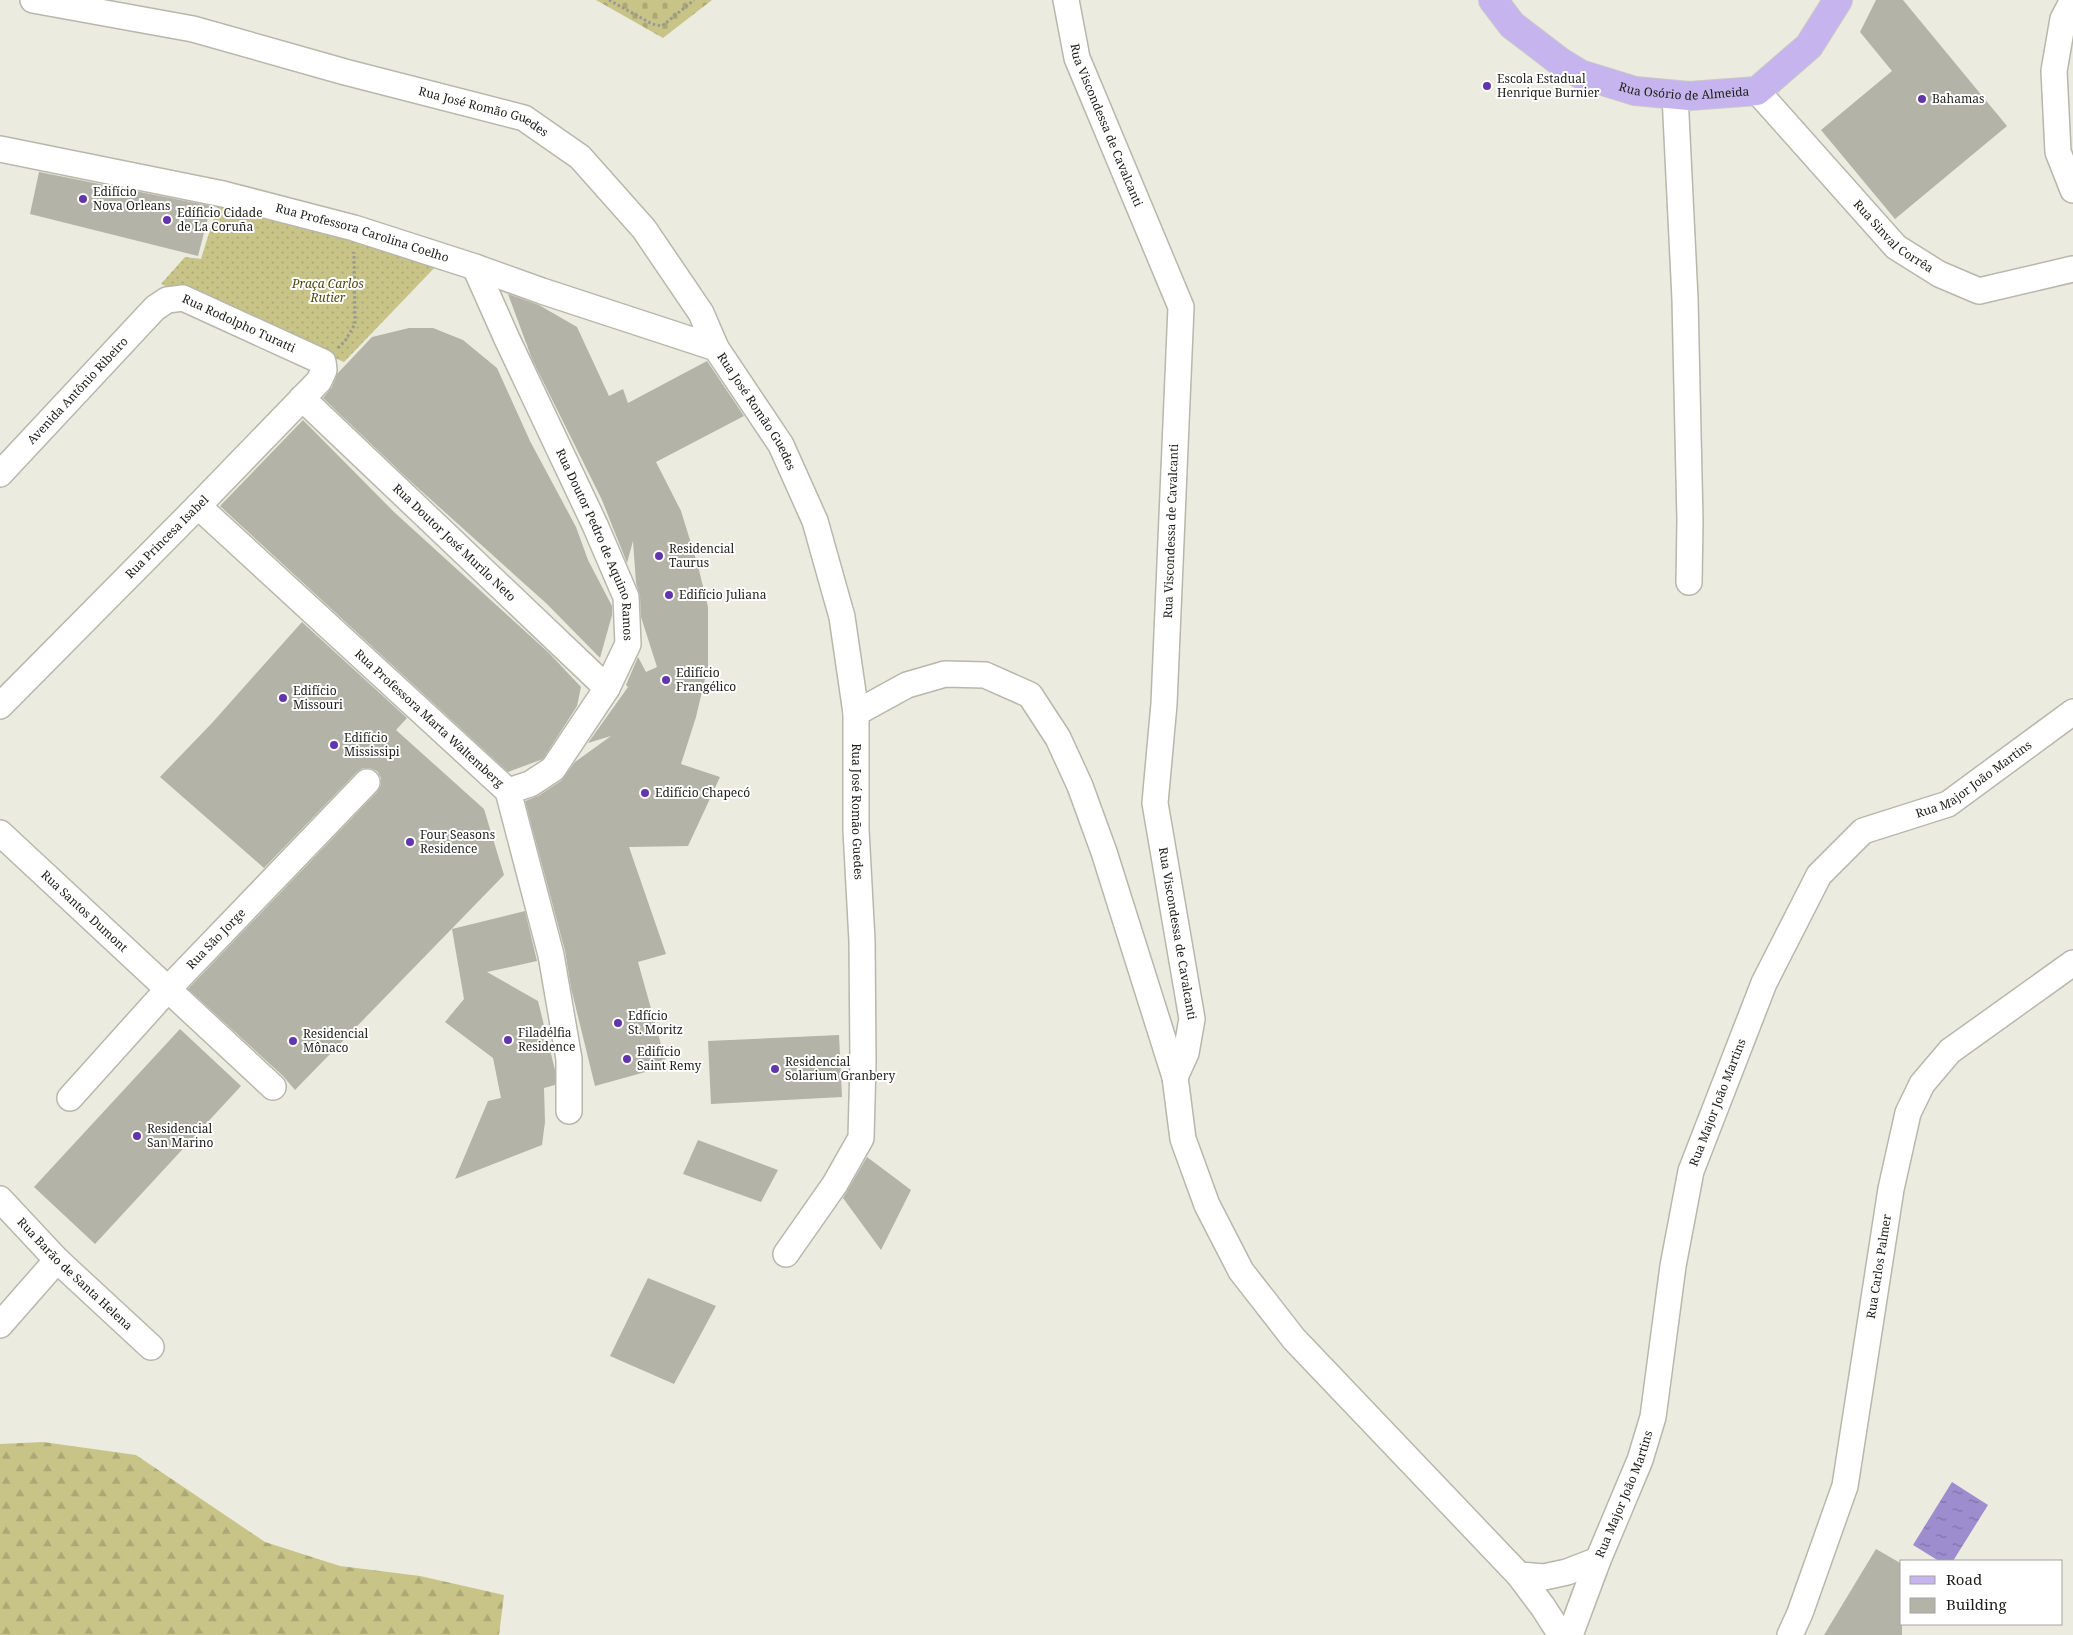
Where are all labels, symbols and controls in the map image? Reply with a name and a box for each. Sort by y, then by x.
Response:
street label: Rua Viscondessa de Cavalcanti [1066,42,1147,209]
place label: Escola Estadual Henrique Burnier [1497,70,1600,101]
street label: Rua Osório de Almeida [1617,78,1750,104]
marker: Escola Estadual Henrique Burnier [1481,80,1493,92]
street label: Rua José Romão Guedes [417,82,552,140]
place label: Bahamas [1932,90,1985,107]
marker: Bahamas [1916,93,1928,105]
place label: Edifício Nova Orleans [93,183,171,214]
marker: Edifício Nova Orleans [77,193,89,205]
street label: Rua Sinval Corrêa [1850,196,1937,277]
street label: Rua Professora Carolina Coelho [274,199,451,266]
place label: Edíficio Cidade de La Coruña [177,204,263,235]
marker: Edíficio Cidade de La Coruña [161,214,173,226]
park label: Praça Carlos Rutier [291,275,364,306]
street label: Rua Rodolpho Turatti [180,290,299,356]
street label: Avenida Antônio Ribeiro [23,333,132,448]
street label: Rua José Romão Guedes [713,349,800,473]
street label: Rua Viscondessa de Cavalcanti [1159,443,1182,619]
street label: Rua Doutor Pedro de Aquino Ramos [552,446,637,641]
street label: Rua Doutor José Murilo Neto [389,480,520,605]
street label: Rua Princesa Isabel [121,491,212,582]
place label: Residencial Taurus [669,540,735,571]
marker: Residencial Taurus [653,550,665,562]
place label: Edifício Juliana [679,586,767,603]
marker: Edifício Juliana [663,589,675,601]
street label: Rua Professora Marta Waltemberg [351,645,508,791]
place label: Edifício Frangélico [676,664,736,695]
marker: Edifício Frangélico [660,674,672,686]
place label: Edifício Missouri [293,682,343,713]
marker: Edifício Missouri [277,692,289,704]
place label: Edifício Mississipi [344,729,400,760]
street label: Rua Major João Martins [1913,736,2035,822]
marker: Edifício Mississipi [328,739,340,751]
street label: Rua José Romão Guedes [848,743,868,880]
place label: Edifício Chapecó [655,784,750,801]
marker: Edifício Chapecó [639,787,651,799]
place label: Four Seasons Residence [420,826,495,857]
marker: Four Seasons Residence [404,836,416,848]
street label: Rua Viscondessa de Cavalcanti [1155,846,1201,1021]
street label: Rua Santos Dumont [37,866,132,956]
street label: Rua São Jorge [182,904,249,973]
place label: Edfício St. Moritz [628,1007,683,1038]
marker: Edfício St. Moritz [612,1017,624,1029]
place label: Filadélfia Residence [518,1024,575,1055]
place label: Residencial Mônaco [303,1025,369,1056]
marker: Filadélfia Residence [502,1034,514,1046]
marker: Residencial Mônaco [287,1035,299,1047]
street label: Rua Major João Martins [1685,1036,1750,1169]
place label: Edifício Saint Remy [637,1043,702,1074]
marker: Edifício Saint Remy [621,1053,633,1065]
place label: Residencial Solarium Granbery [785,1053,895,1084]
marker: Residencial Solarium Granbery [769,1063,781,1075]
place label: Residencial San Marino [147,1120,213,1151]
marker: Residencial San Marino [131,1130,143,1142]
street label: Rua Carlos Palmer [1862,1213,1895,1320]
street label: Rua Barão de Santa Helena [14,1214,137,1334]
street label: Rua Major João Martins [1591,1428,1656,1560]
legend [1900,1560,2063,1625]
text: Road [1946,1569,1982,1589]
text: Building [1946,1594,2007,1614]

